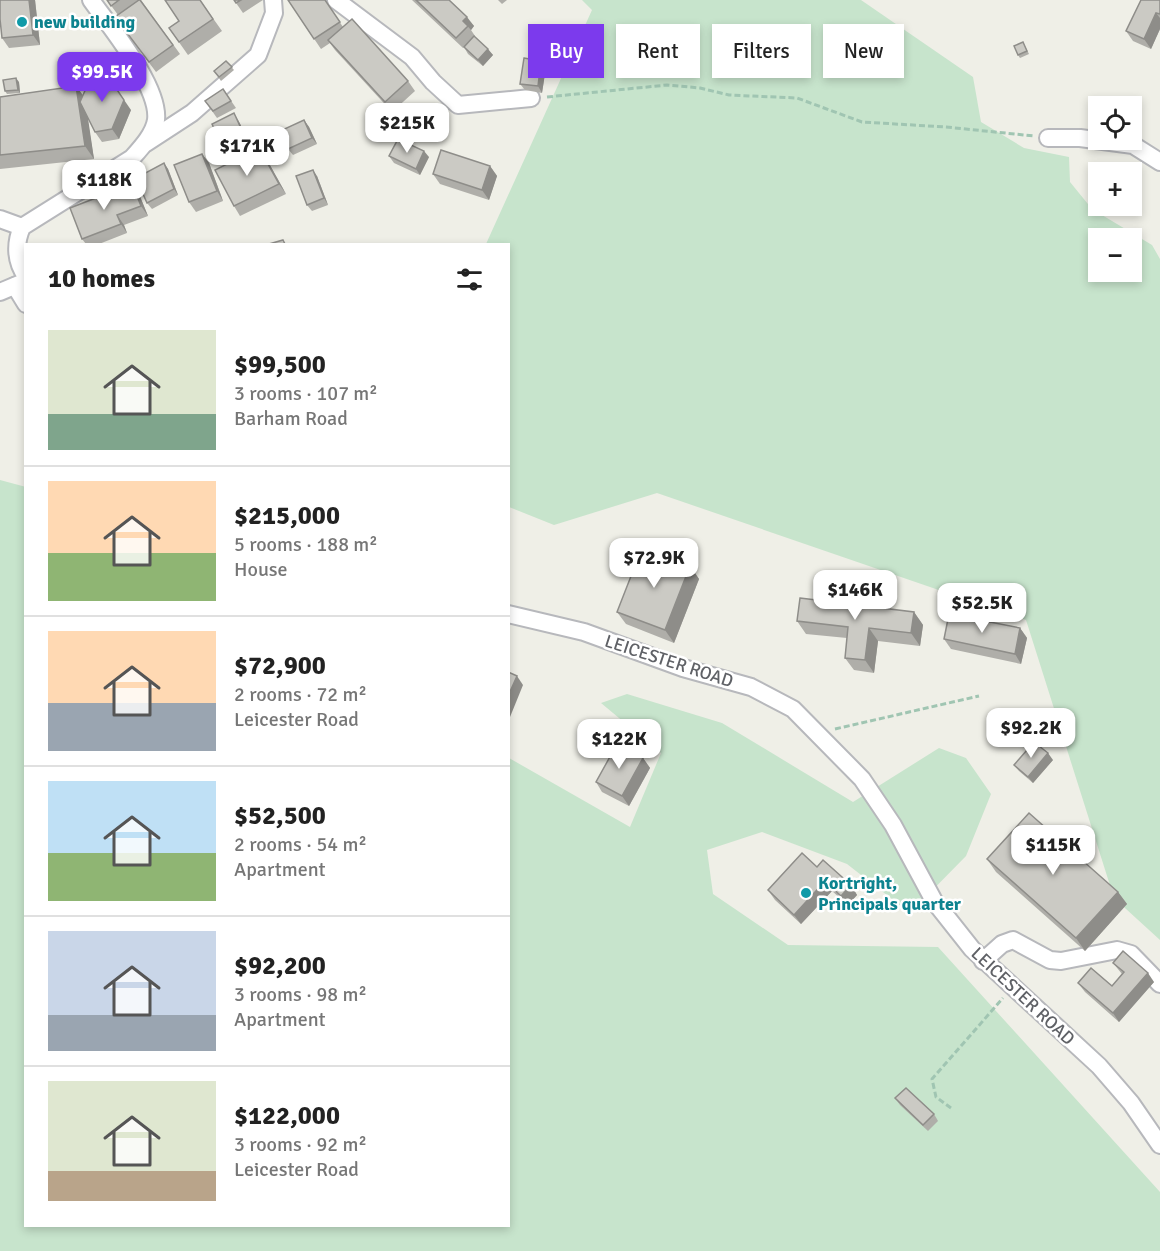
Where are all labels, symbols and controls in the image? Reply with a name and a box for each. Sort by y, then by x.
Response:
place label: new building [34,11,136,33]
marker: new building [15,15,29,29]
chip: Buy [528,24,604,78]
chip: Rent [616,24,700,78]
chip: Filters [712,24,811,78]
chip: New [823,24,904,78]
pin: $99.5K [53,52,151,103]
text: $99.5K [71,59,133,84]
map controls [1088,96,1142,282]
button: locate [1088,96,1142,150]
pin: $215K [365,103,449,154]
text: $215K [379,110,435,135]
pin: $171K [205,126,289,177]
text: $171K [219,133,275,158]
pin: $118K [62,160,146,211]
button: + [1088,162,1142,216]
text: $118K [76,167,132,192]
button: − [1088,228,1142,282]
text: 10 homes [48,263,155,295]
icon: filters [453,263,486,296]
text: $99,500 [234,349,326,381]
icon: home [96,354,168,426]
text: 3 rooms · 107 m² [234,381,378,406]
text: Barham Road [234,406,348,431]
text: $215,000 [234,500,340,532]
icon: home [96,505,168,577]
text: 5 rooms · 188 m² [234,532,378,557]
pin: $72.9K [605,538,703,589]
text: $72.9K [623,545,685,570]
text: House [234,557,288,582]
pin: $146K [813,570,897,621]
text: $146K [827,577,883,602]
pin: $52.5K [933,583,1031,634]
text: $52.5K [951,590,1013,615]
street label: LEICESTER ROAD [602,630,736,692]
text: $72,900 [234,650,326,682]
icon: home [96,655,168,727]
text: 2 rooms · 72 m² [234,682,367,707]
text: Leicester Road [234,707,359,732]
pin: $92.2K [982,708,1080,759]
text: $92.2K [1000,715,1062,740]
pin: $122K [577,719,661,770]
text: $122K [591,726,647,751]
text: $52,500 [234,800,326,832]
icon: home [96,805,168,877]
pin: $115K [1011,825,1095,876]
text: 2 rooms · 54 m² [234,832,367,857]
text: $115K [1025,832,1081,857]
text: Apartment [234,857,326,882]
place label: Kortright, Principals quarter [818,872,962,915]
marker: Kortright, Principals quarter [799,886,813,900]
street label: LEICESTER ROAD [967,942,1079,1050]
text: $92,200 [234,950,326,982]
icon: home [96,955,168,1027]
text: 3 rooms · 98 m² [234,982,367,1007]
text: Apartment [234,1007,326,1032]
text: $122,000 [234,1100,340,1132]
icon: home [96,1105,168,1177]
text: 3 rooms · 92 m² [234,1132,367,1157]
text: Leicester Road [234,1157,359,1182]

